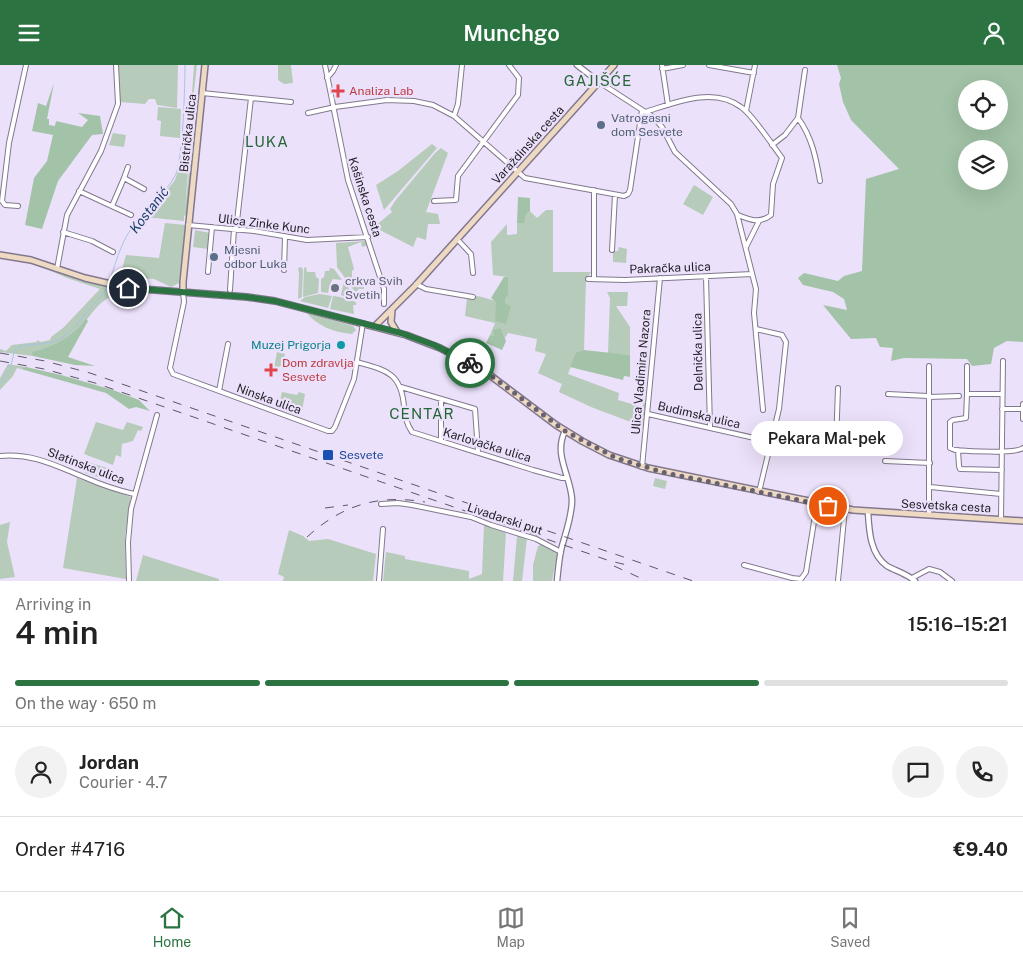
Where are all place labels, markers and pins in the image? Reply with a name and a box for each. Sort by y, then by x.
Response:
marker: Analiza Lab [331,84,345,98]
place label: Analiza Lab [349,84,414,98]
place label: Vatrogasni dom Sesvete [611,111,683,139]
marker: Vatrogasni dom Sesvete [595,119,607,131]
place label: Mjesni odbor Luka [224,243,287,271]
marker: Mjesni odbor Luka [208,251,220,263]
pin [107,267,149,309]
place label: crkva Svih Svetih [345,274,403,302]
marker: crkva Svih Svetih [329,282,341,294]
place label: Muzej Prigorja [251,338,331,352]
marker: Muzej Prigorja [335,339,347,351]
place label: Dom zdravlja Sesvete [282,356,354,384]
marker: Dom zdravlja Sesvete [264,363,278,377]
callout: Pekara Mal-pek [752,421,904,456]
marker: Sesvete [321,448,335,462]
place label: Sesvete [339,448,384,462]
pin [807,485,849,527]

